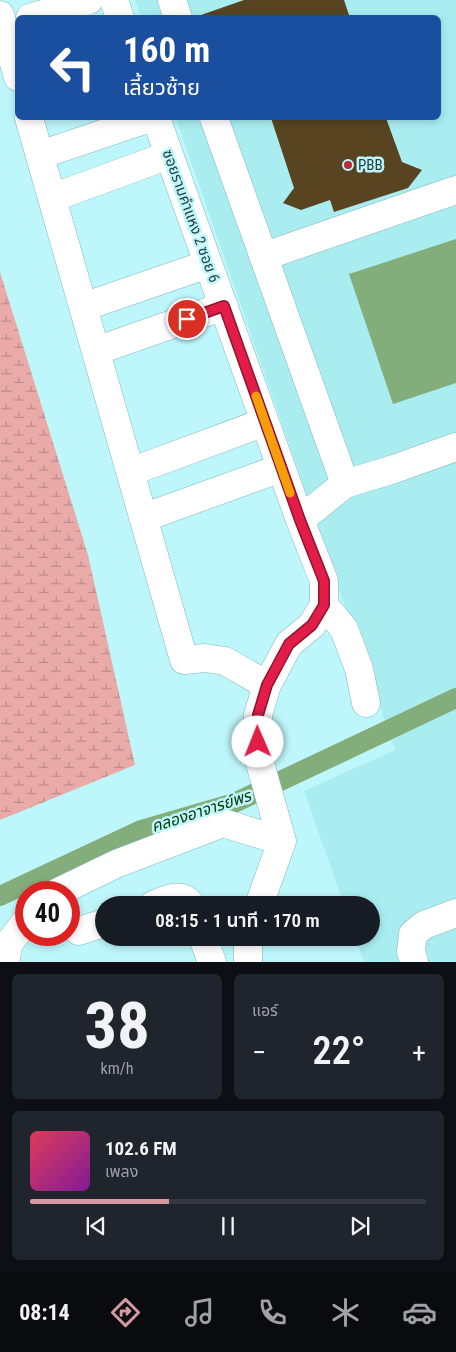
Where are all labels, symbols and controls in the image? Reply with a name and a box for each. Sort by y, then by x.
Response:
text: 160 m [123,30,210,71]
icon: left [40,35,105,100]
text: เลี้ยวซ้าย [123,75,200,100]
street label: ซอยรามคำแหง 2 ซอย 6 [159,147,223,285]
place label: PBB [358,156,383,174]
marker: PBB [342,159,354,171]
pin [166,298,208,340]
icon: arrive [173,305,201,333]
position arrow [231,715,283,767]
water label: คลองอาจารย์พร [149,786,254,836]
speed limit sign: 40 [15,881,80,946]
text: 08:15 · 1 นาที · 170 m [155,909,320,932]
text: 38 [84,988,150,1064]
text: แอร์ [252,1001,278,1020]
text: 22° [313,1029,365,1073]
text: − [252,1036,266,1069]
text: + [412,1036,426,1069]
text: km/h [101,1059,133,1078]
text: 102.6 FM [105,1137,177,1160]
text: เพลง [105,1162,138,1181]
icon: previous [82,1212,110,1240]
icon: pause [214,1212,242,1240]
icon: next [346,1212,374,1240]
icon: directions [108,1295,143,1330]
icon: music [182,1295,217,1330]
icon: phone [255,1295,290,1330]
icon: climate [328,1295,363,1330]
icon: car [402,1295,437,1330]
text: 08:14 [19,1300,70,1325]

